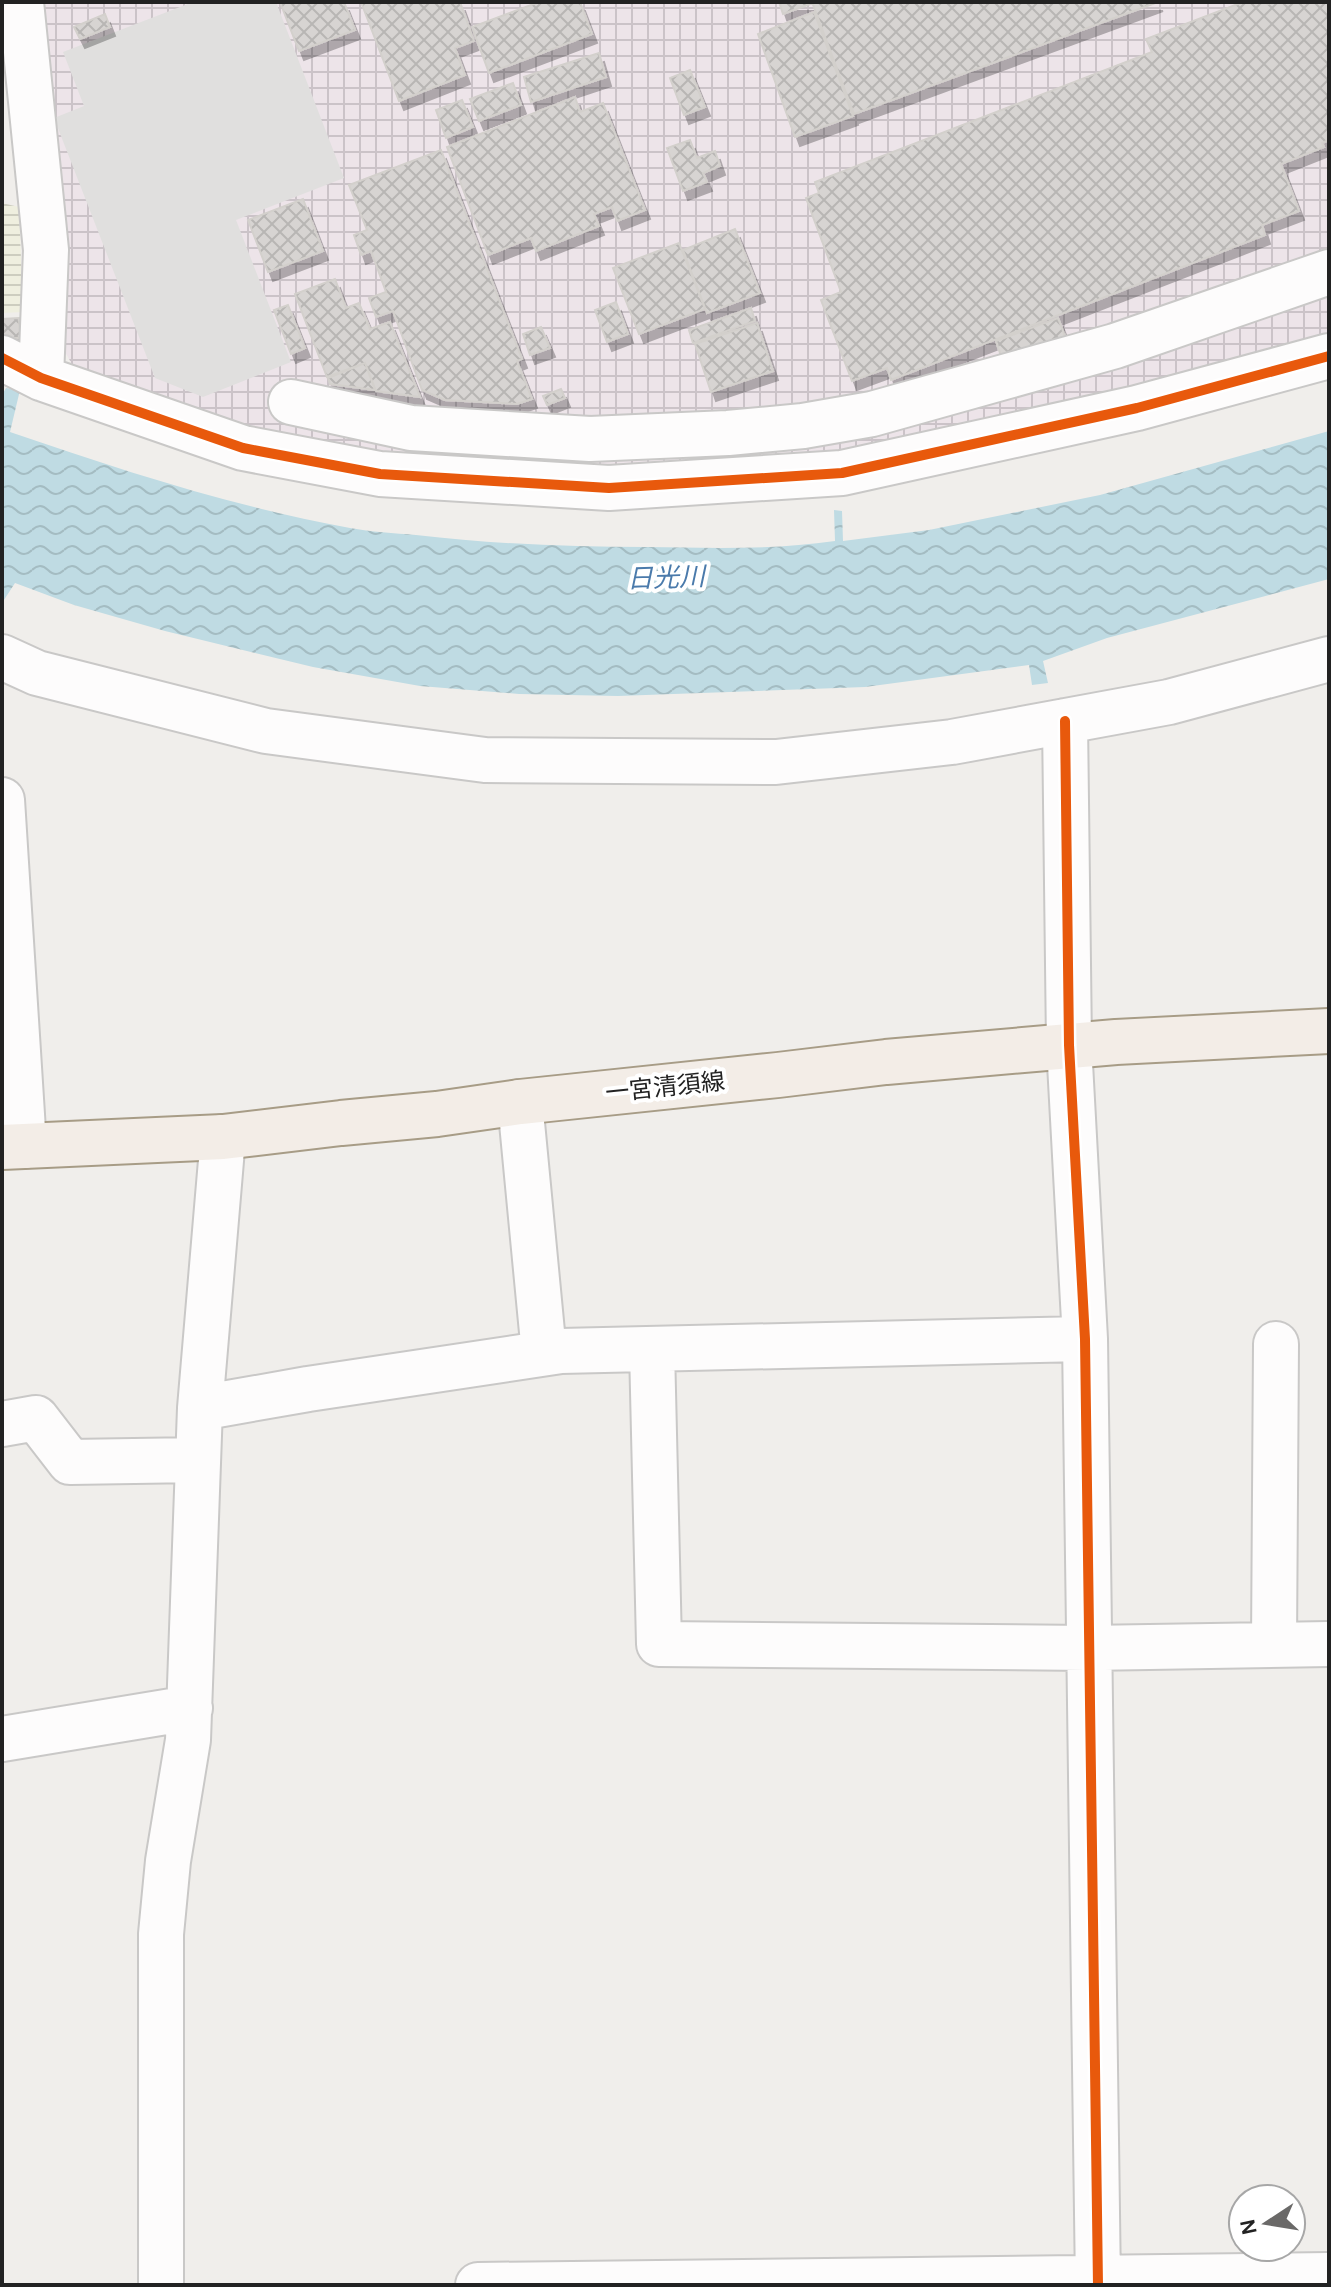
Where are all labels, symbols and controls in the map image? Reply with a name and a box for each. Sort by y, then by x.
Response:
water label: 日光川 [626,561,709,595]
street label: 一宮清須線 [604,1067,726,1107]
north arrow [1227,2183,1307,2263]
text: N [1234,2217,1263,2237]

